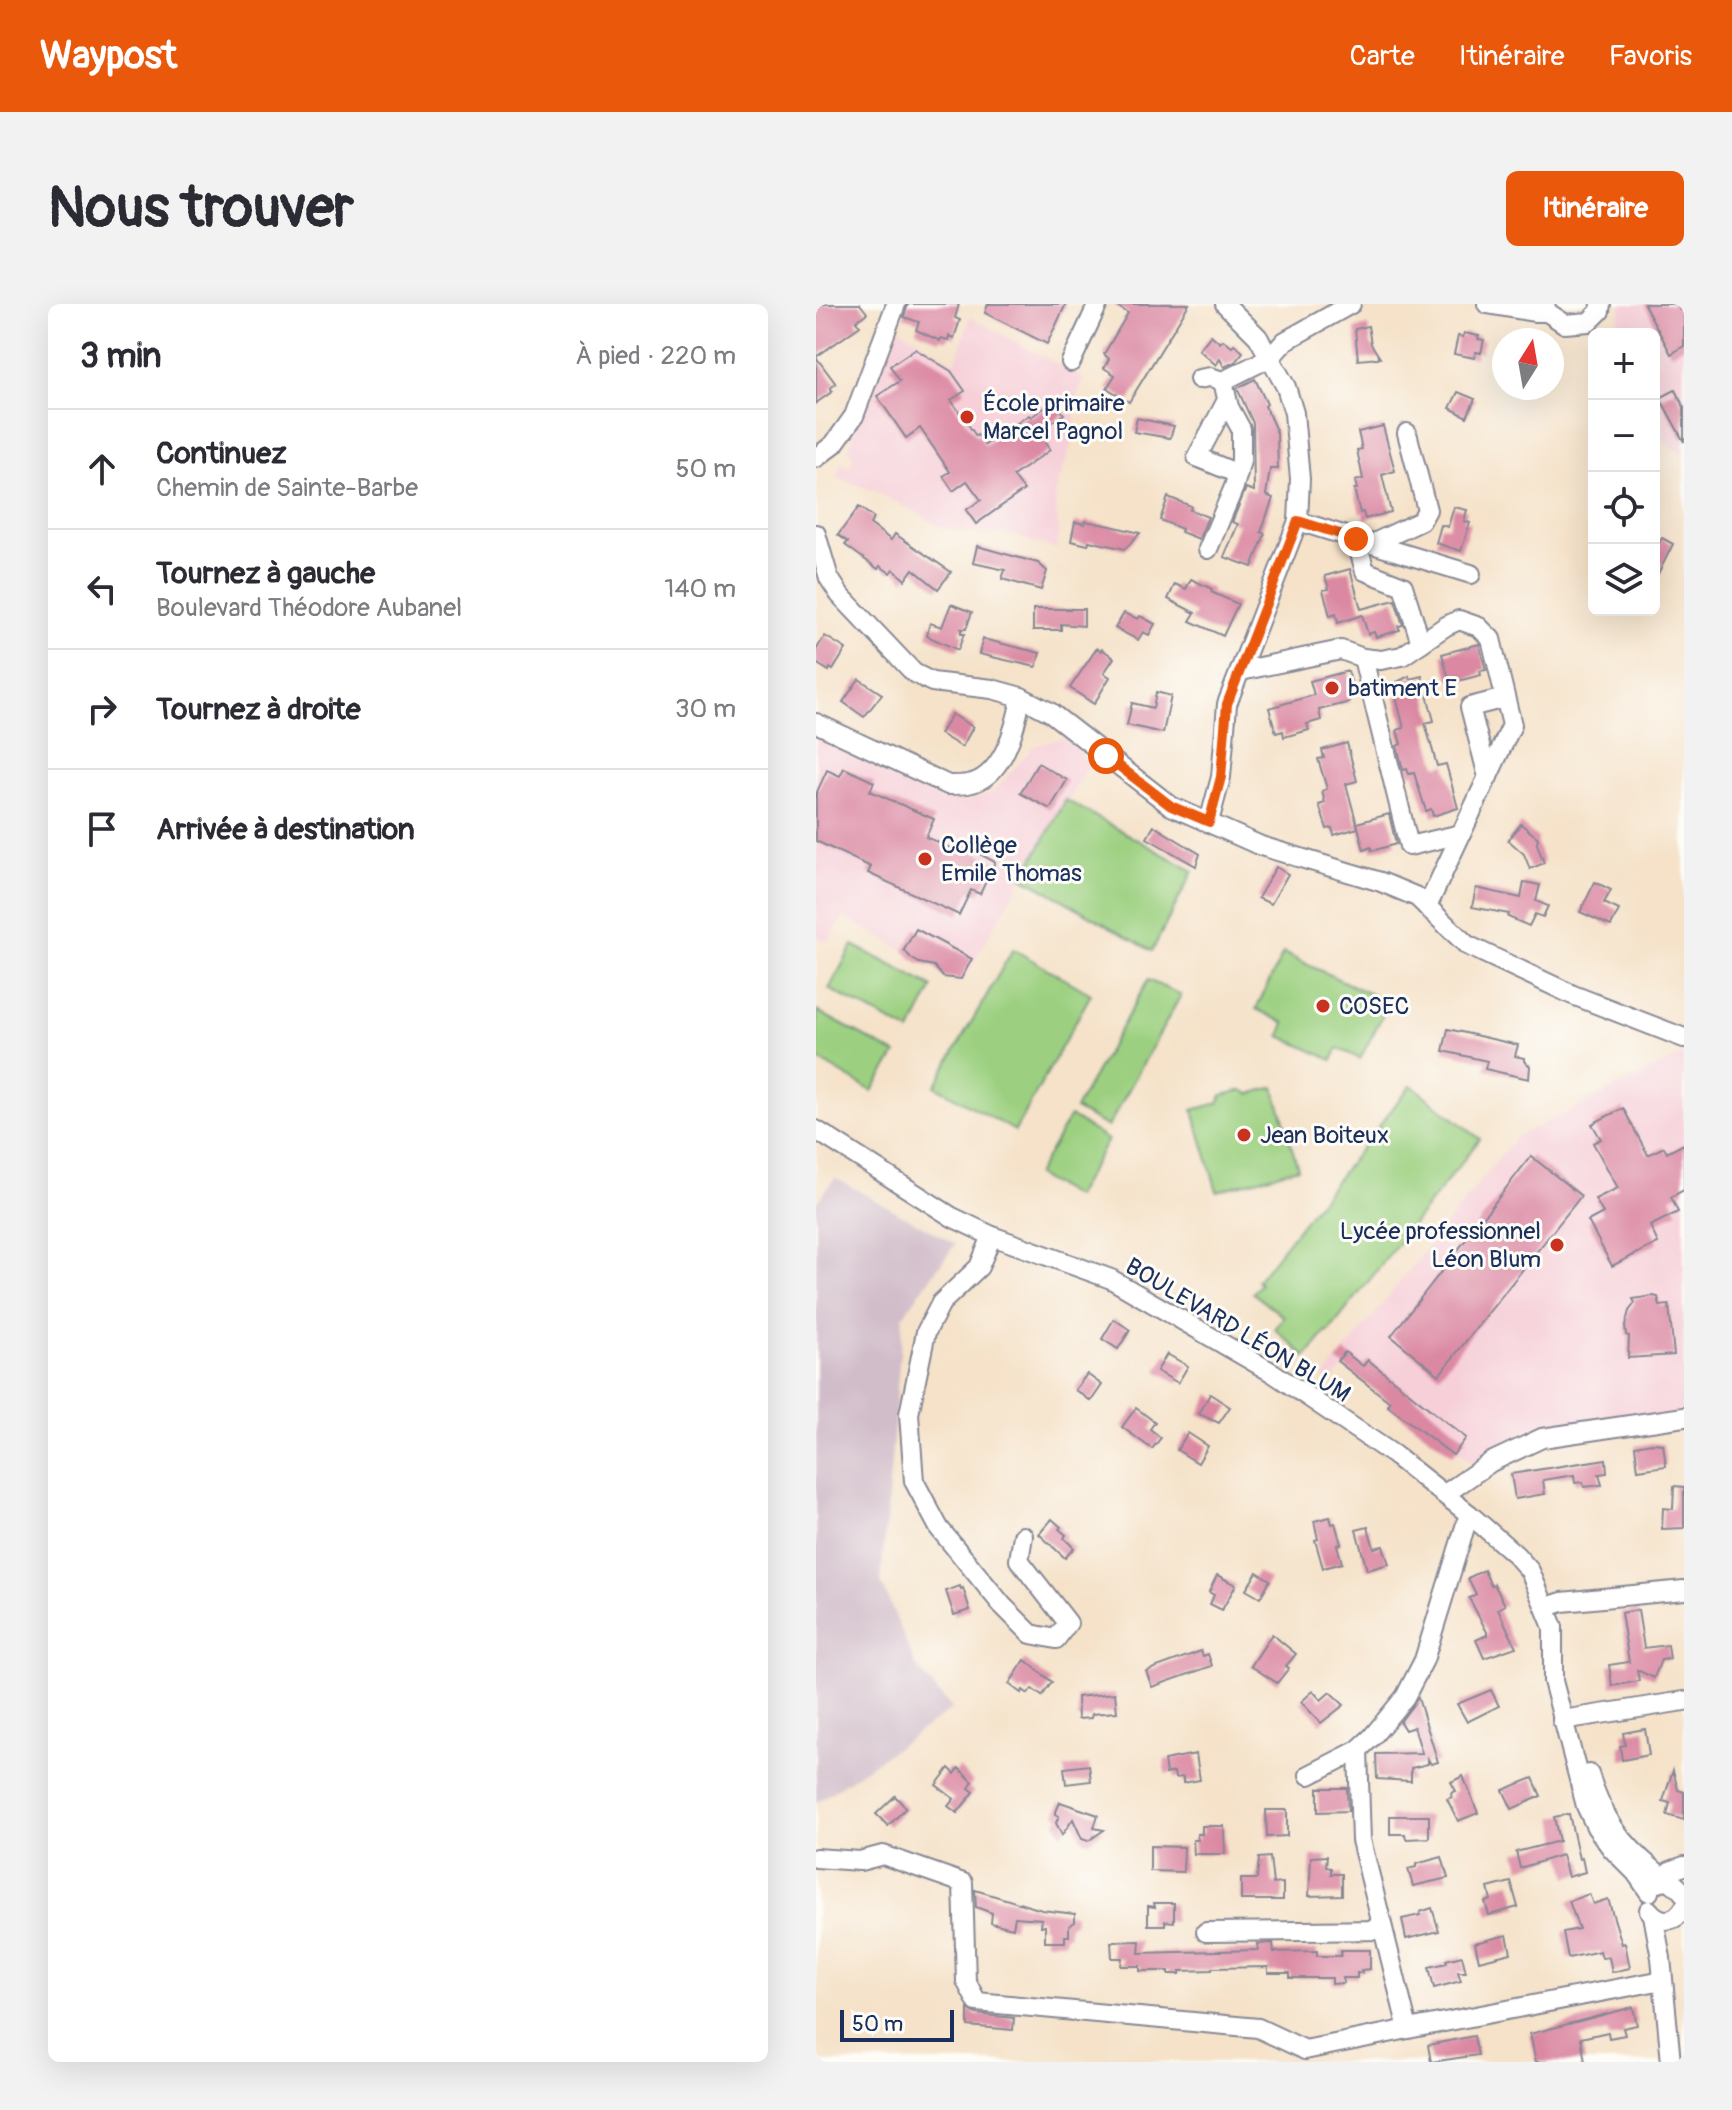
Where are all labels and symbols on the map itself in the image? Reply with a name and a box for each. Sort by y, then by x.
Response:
north arrow [1492,328,1564,400]
place label: École primaire Marcel Pagnol [983,389,1125,446]
marker: École primaire Marcel Pagnol [958,408,976,426]
route end [1338,521,1374,557]
place label: batiment E [1348,674,1457,703]
marker: batiment E [1323,679,1341,697]
route start [1088,738,1124,774]
place label: Collège Emile Thomas [941,831,1082,888]
marker: Collège Emile Thomas [916,850,934,868]
place label: COSEC [1339,992,1409,1021]
marker: COSEC [1314,997,1332,1015]
place label: Jean Boiteux [1260,1121,1389,1150]
marker: Jean Boiteux [1235,1126,1253,1144]
place label: Lycée professionnel Léon Blum [1340,1217,1541,1274]
marker: Lycée professionnel Léon Blum [1548,1236,1566,1254]
street label: BOULEVARD LÉON BLUM [1120,1252,1355,1409]
scale bar [840,2006,954,2042]

